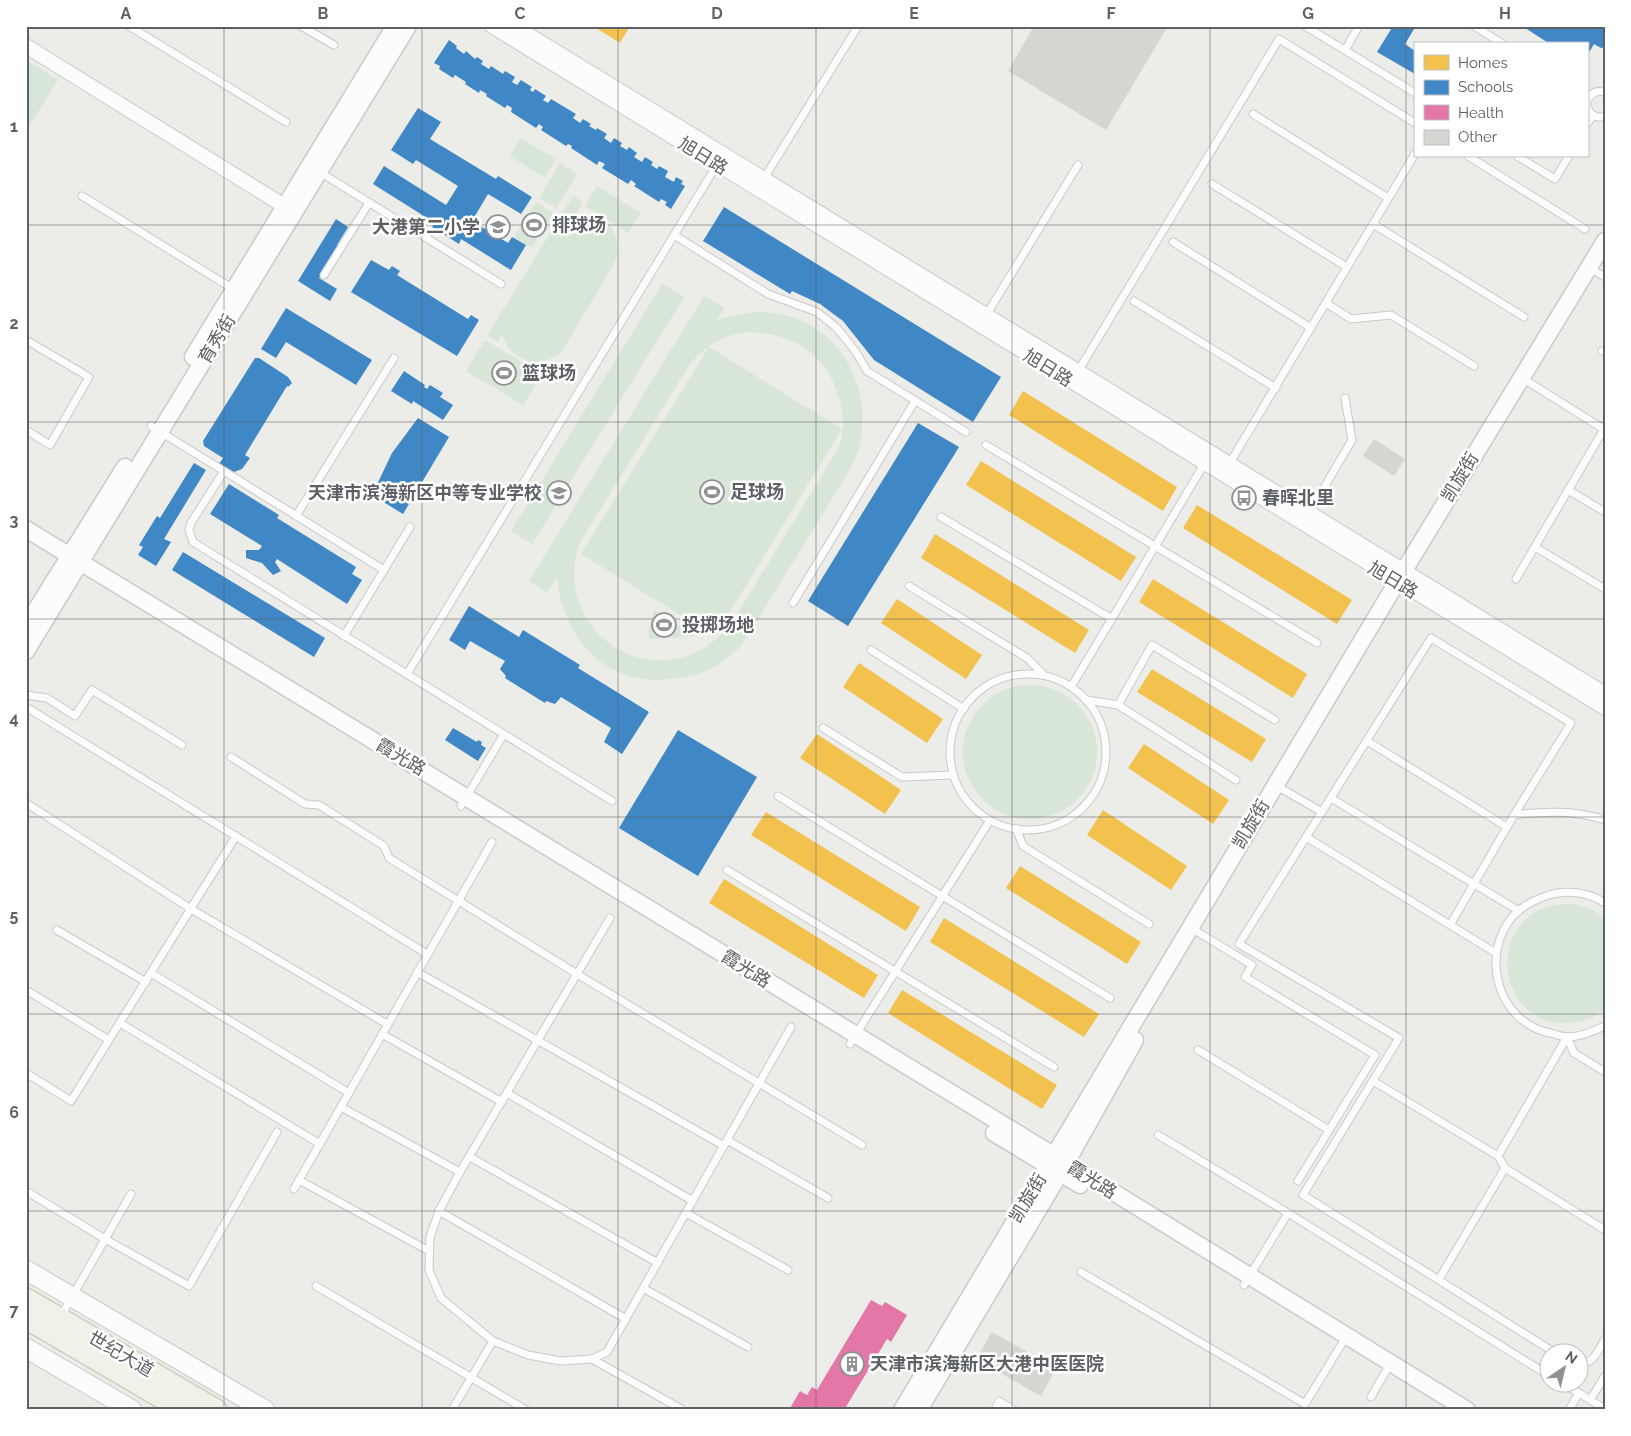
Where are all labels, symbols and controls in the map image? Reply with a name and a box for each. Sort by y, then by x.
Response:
text: A [121,4,132,23]
text: B [318,4,329,23]
text: C [515,4,526,23]
text: D [711,4,723,23]
text: E [909,4,919,23]
text: F [1106,4,1116,23]
text: G [1302,4,1314,23]
text: H [1499,4,1511,23]
legend [1414,42,1588,158]
text: Homes [1458,54,1508,72]
text: Schools [1458,78,1513,96]
text: Health [1458,104,1504,122]
text: 1 [10,117,18,136]
text: Other [1458,128,1498,146]
street label: 旭日路 [675,132,732,179]
sports icon: 排球场 [521,212,547,238]
school or university icon: 大港第二小学 [485,214,511,240]
place label: 排球场 [552,214,606,235]
place label: 大港第二小学 [372,216,480,237]
street label: 育秀街 [194,310,239,367]
text: 2 [9,314,19,333]
street label: 旭日路 [1020,344,1077,391]
sports icon: 篮球场 [491,360,517,386]
place label: 篮球场 [522,362,576,383]
street label: 凯旋街 [1437,448,1482,505]
sports icon: 足球场 [699,479,725,505]
school or university icon: 天津市滨海新区中等专业学校 [546,480,572,506]
place label: 足球场 [730,481,784,502]
place label: 天津市滨海新区中等专业学校 [308,482,542,503]
bus stop icon: 春晖北里 [1231,485,1257,511]
place label: 春晖北里 [1262,487,1334,508]
text: 3 [10,511,19,530]
street label: 旭日路 [1365,557,1422,602]
sports icon: 投掷场地 [651,612,677,638]
place label: 投掷场地 [682,614,754,635]
text: 4 [9,709,19,728]
street label: 霞光路 [373,734,430,779]
street label: 凯旋街 [1228,795,1273,852]
text: 5 [10,906,19,925]
street label: 霞光路 [718,945,775,992]
text: 6 [9,1103,19,1122]
street label: 霞光路 [1064,1156,1121,1203]
street label: 凯旋街 [1005,1169,1050,1226]
text: 7 [10,1301,19,1320]
street label: 世纪大道 [85,1326,158,1381]
north arrow [1538,1344,1588,1394]
text: N [1562,1348,1580,1367]
building icon: 天津市滨海新区大港中医医院 [839,1351,865,1377]
place label: 天津市滨海新区大港中医医院 [870,1353,1104,1374]

